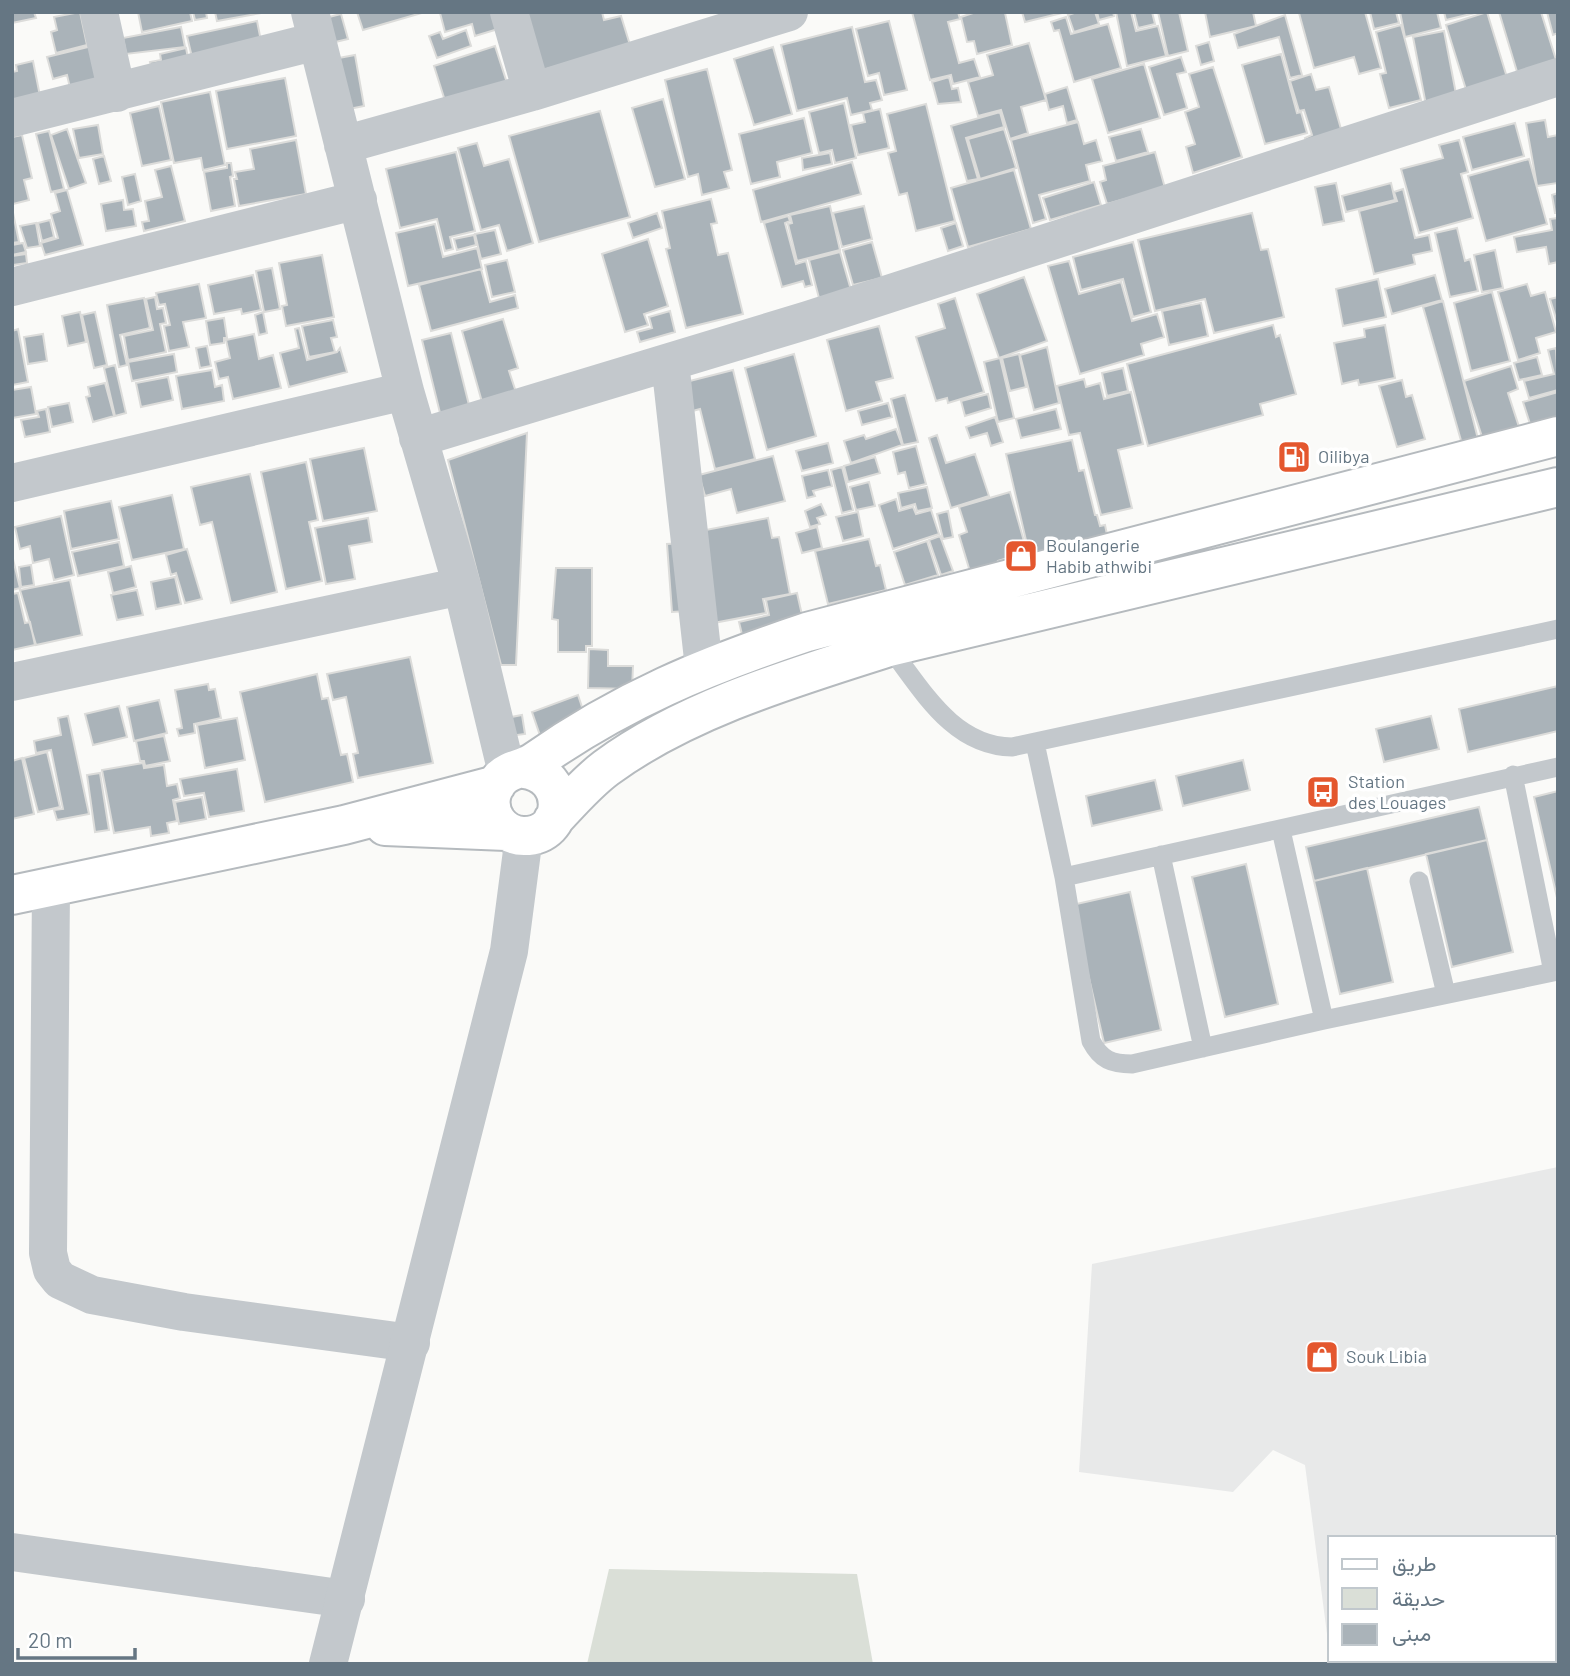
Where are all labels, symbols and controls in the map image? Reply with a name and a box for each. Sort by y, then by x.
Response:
fuel station icon: Oilibya [1275,438,1313,476]
place label: Oilibya [1318,445,1369,467]
place label: Boulangerie Habib athwibi [1046,534,1152,577]
shop icon: Boulangerie Habib athwibi [1002,537,1040,575]
place label: Station des Louages [1348,770,1446,813]
bus stop icon: Station des Louages [1304,773,1342,811]
shop icon: Souk Libia [1303,1338,1341,1376]
place label: Souk Libia [1346,1345,1427,1367]
legend [1328,1536,1556,1662]
text: طريق [1392,1550,1437,1577]
text: حديقة [1392,1585,1445,1611]
scale bar [18,1616,135,1660]
text: مبنى [1392,1620,1431,1646]
text: 20 m [28,1627,73,1652]

